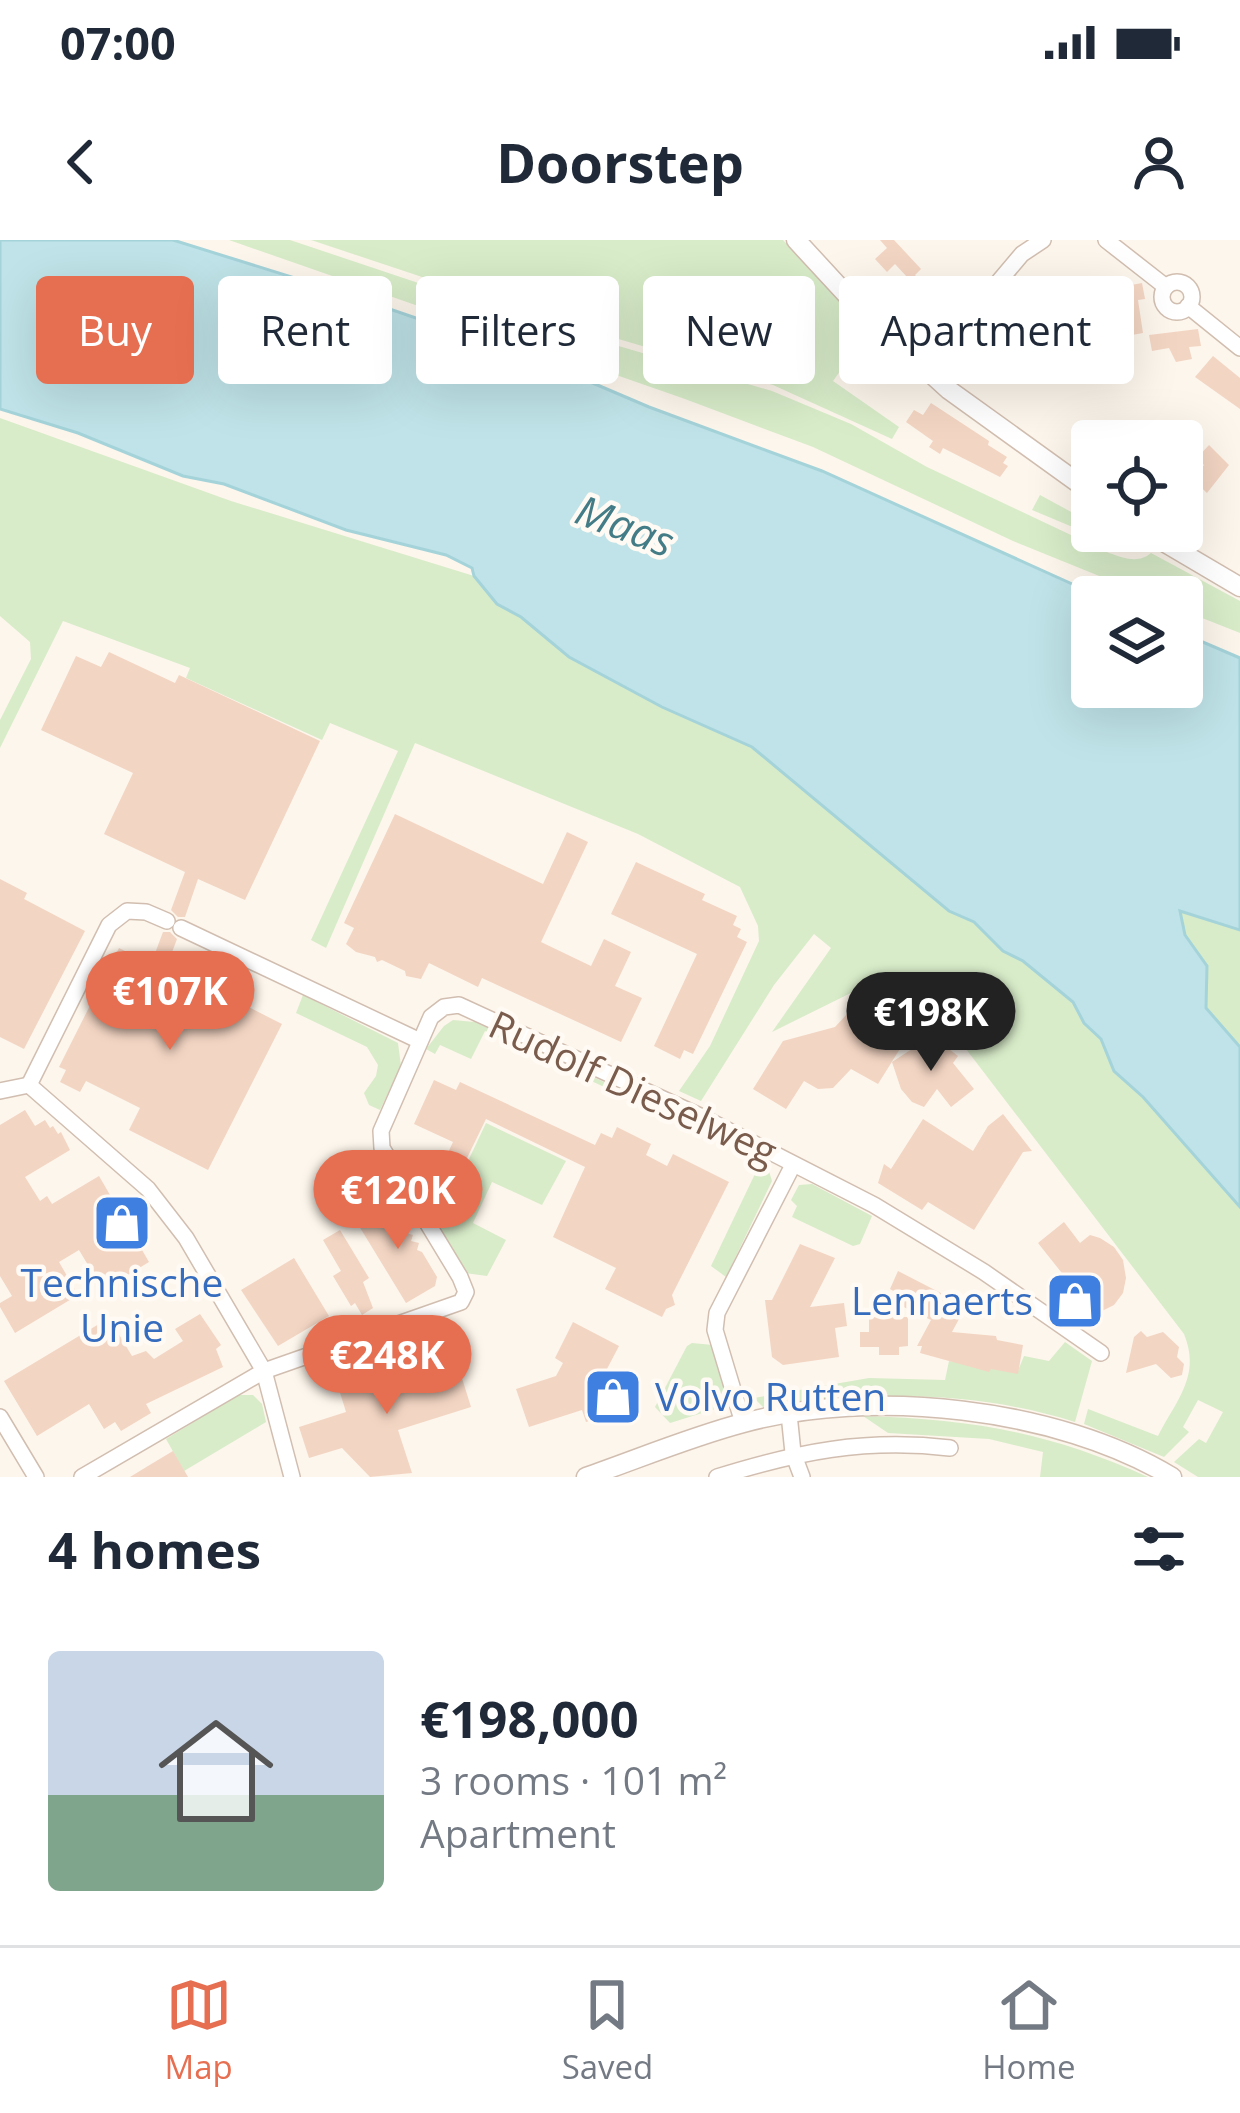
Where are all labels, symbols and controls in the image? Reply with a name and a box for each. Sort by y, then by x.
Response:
text: 07:00 [60,12,176,73]
text: Doorstep [496,125,744,199]
icon: back [48,129,114,195]
icon: person [1126,129,1192,195]
chip: Buy [36,276,194,384]
chip: Rent [218,276,392,384]
chip: Filters [416,276,619,384]
chip: New [643,276,815,384]
chip: Apartment [839,276,1134,384]
map controls [1071,420,1203,708]
button: locate [1071,420,1203,552]
water label: Maas [568,480,683,569]
button: layers [1071,576,1203,708]
pin: €107K [86,951,254,1053]
text: €107K [112,963,228,1016]
pin: €198K [847,972,1015,1074]
text: €198K [873,984,989,1037]
street label: Rudolf Dieselweg [481,997,786,1177]
pin: €120K [314,1150,482,1252]
text: €120K [340,1162,456,1215]
shop icon: Technische Unie [91,1192,153,1254]
place label: Technische Unie [21,1255,223,1353]
shop icon: Lennaerts [1044,1270,1106,1332]
place label: Lennaerts [851,1273,1033,1326]
pin: €248K [303,1315,471,1417]
text: €248K [329,1327,445,1380]
shop icon: Volvo Rutten [582,1366,644,1428]
place label: Volvo Rutten [655,1369,886,1422]
text: 4 homes [48,1514,261,1584]
icon: filters [1126,1516,1192,1582]
text: €198,000 [420,1683,639,1753]
icon: home [144,1699,288,1843]
text: 3 rooms · 101 m² [420,1753,727,1806]
text: Apartment [420,1806,616,1859]
tab: Map [164,1972,233,2089]
tab: Saved [562,1972,653,2089]
tab: Home [982,1972,1076,2089]

